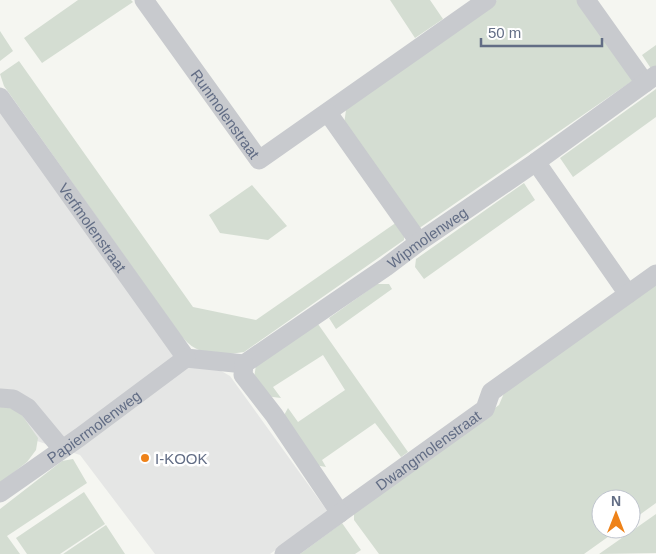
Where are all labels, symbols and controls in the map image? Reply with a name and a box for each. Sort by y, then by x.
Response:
scale bar [481,15,602,47]
text: 50 m [488,24,521,41]
street label: Runmolenstraat [188,66,264,162]
street label: Verfmolenstraat [55,180,131,276]
street label: Wipmolenweg [384,203,470,272]
street label: Papiermolenweg [44,386,144,466]
street label: Dwangmolenstraat [372,406,484,493]
place label: I-KOOK [155,450,208,467]
marker: I-KOOK [139,452,151,464]
north arrow [591,489,641,539]
text: N [611,493,621,509]

